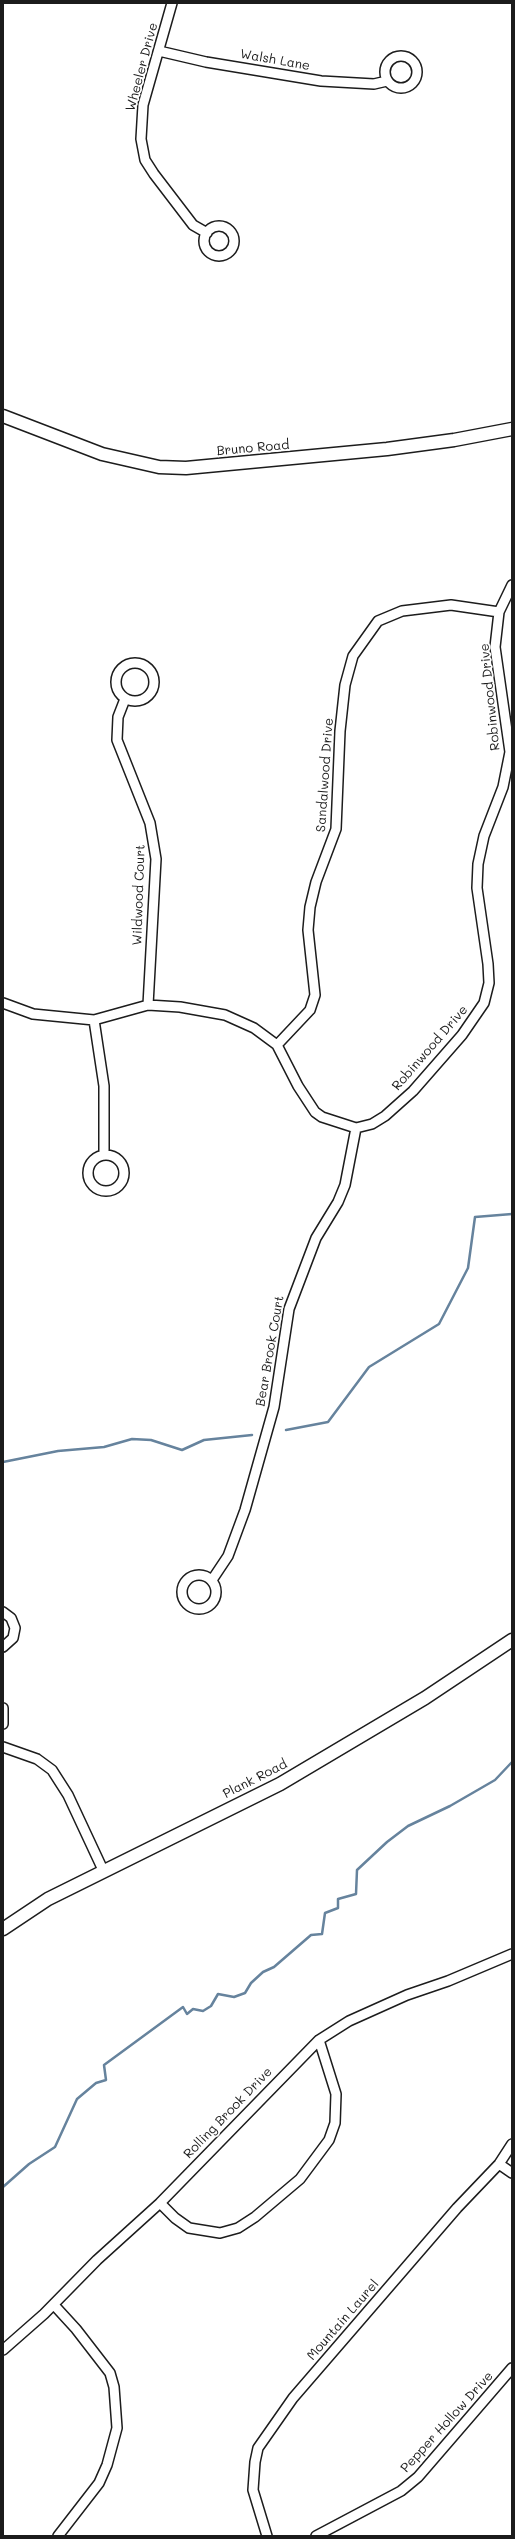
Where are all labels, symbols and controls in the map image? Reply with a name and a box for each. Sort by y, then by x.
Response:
street label: Wheeler Drive [123,21,161,113]
street label: Walsh Lane [239,46,311,74]
street label: Bruno Road [216,437,290,459]
street label: Robinwood Drive [477,643,503,751]
street label: Sandalwood Drive [313,717,337,833]
street label: Wildwood Court [129,844,149,946]
street label: Robinwood Drive [389,1002,471,1094]
street label: Bear Brook Court [253,1294,287,1408]
street label: Plank Road [220,1756,290,1802]
street label: Rolling Brook Drive [180,2064,276,2162]
street label: Mountain Laurel [304,2277,382,2363]
street label: Pepper Hollow Drive [398,2368,496,2476]

